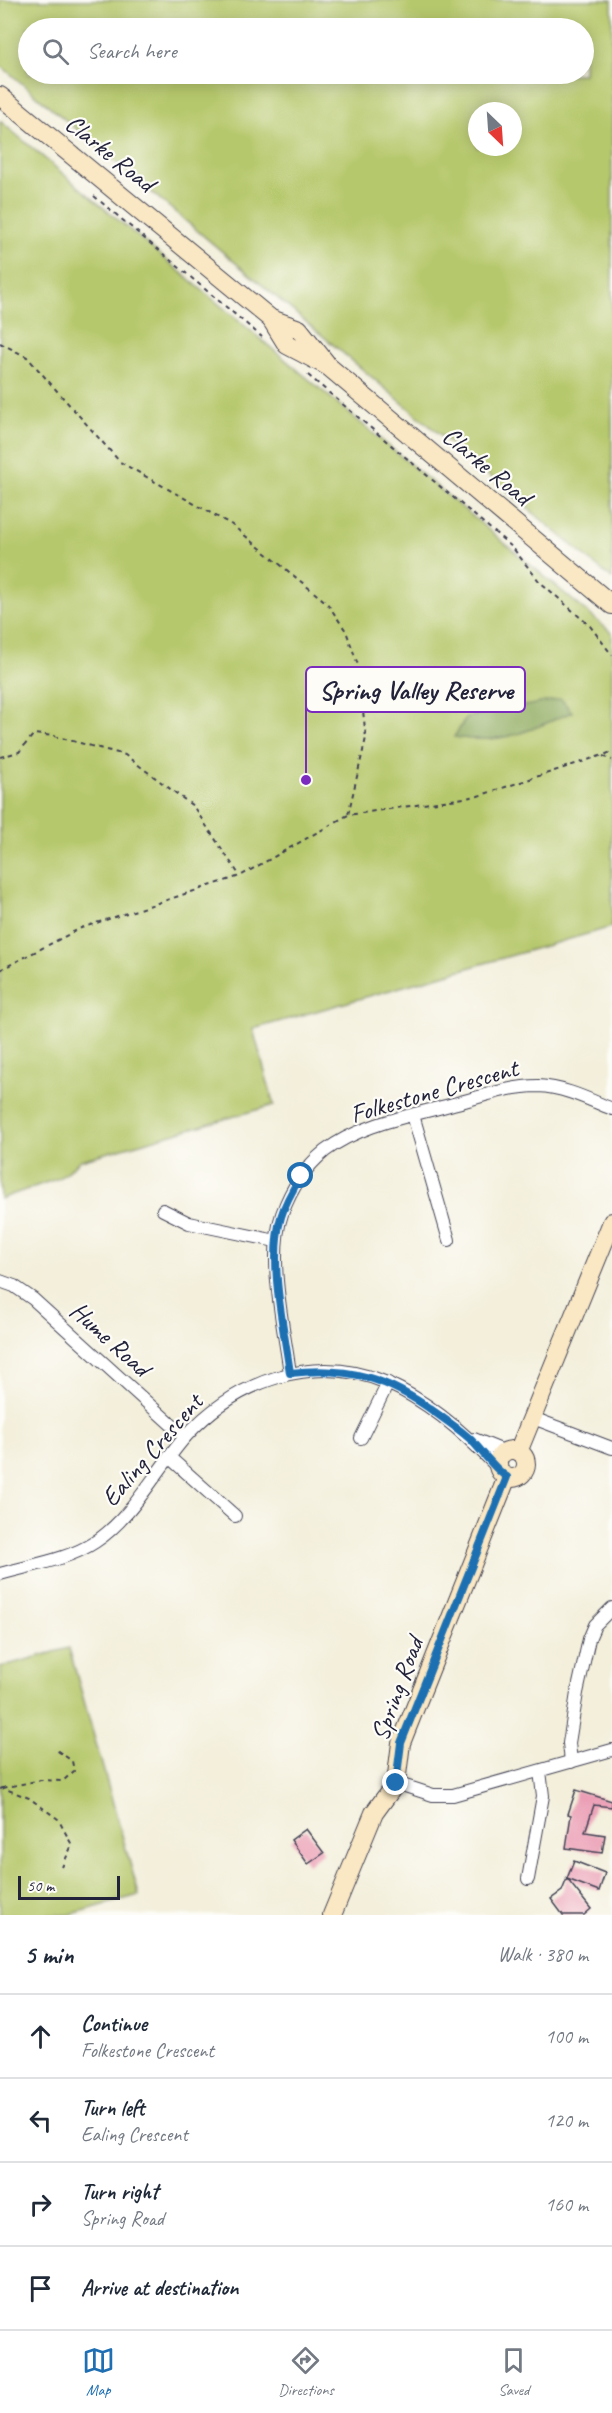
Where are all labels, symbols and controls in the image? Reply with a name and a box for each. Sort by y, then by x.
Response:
search box [18,18,594,84]
icon: search [39,35,72,68]
text: Search here [87,37,177,65]
north arrow [468,102,522,156]
street label: Clarke Road [58,107,165,202]
street label: Clarke Road [436,419,541,515]
callout: Spring Valley Reserve [306,667,525,712]
text: Spring Valley Reserve [319,673,515,707]
street label: Folkestone Crescent [346,1051,524,1131]
route start [287,1162,313,1188]
street label: Hume Road [63,1294,160,1386]
street label: Ealing Crescent [94,1385,212,1513]
street label: Spring Road [363,1629,432,1745]
route end [382,1769,408,1795]
scale bar [18,1873,120,1900]
text: 50 m [27,1876,54,1896]
text: 5 min [24,1938,73,1971]
text: Walk · 380 m [498,1942,588,1967]
text: Continue [81,2010,147,2038]
icon: ahead [24,2020,57,2053]
text: 100 m [545,2024,588,2049]
text: Folkestone Crescent [81,2038,214,2063]
text: Turn left [81,2094,145,2122]
icon: left [24,2104,57,2137]
text: 120 m [545,2108,588,2133]
text: Ealing Crescent [81,2122,188,2147]
text: Turn right [81,2178,158,2206]
icon: right [24,2188,57,2221]
text: 160 m [545,2192,588,2217]
text: Spring Road [81,2206,164,2231]
icon: arrive [24,2272,57,2305]
text: Arrive at destination [81,2274,238,2302]
tab: Map [82,2344,115,2400]
tab: Directions [278,2344,334,2400]
tab: Saved [497,2344,530,2400]

